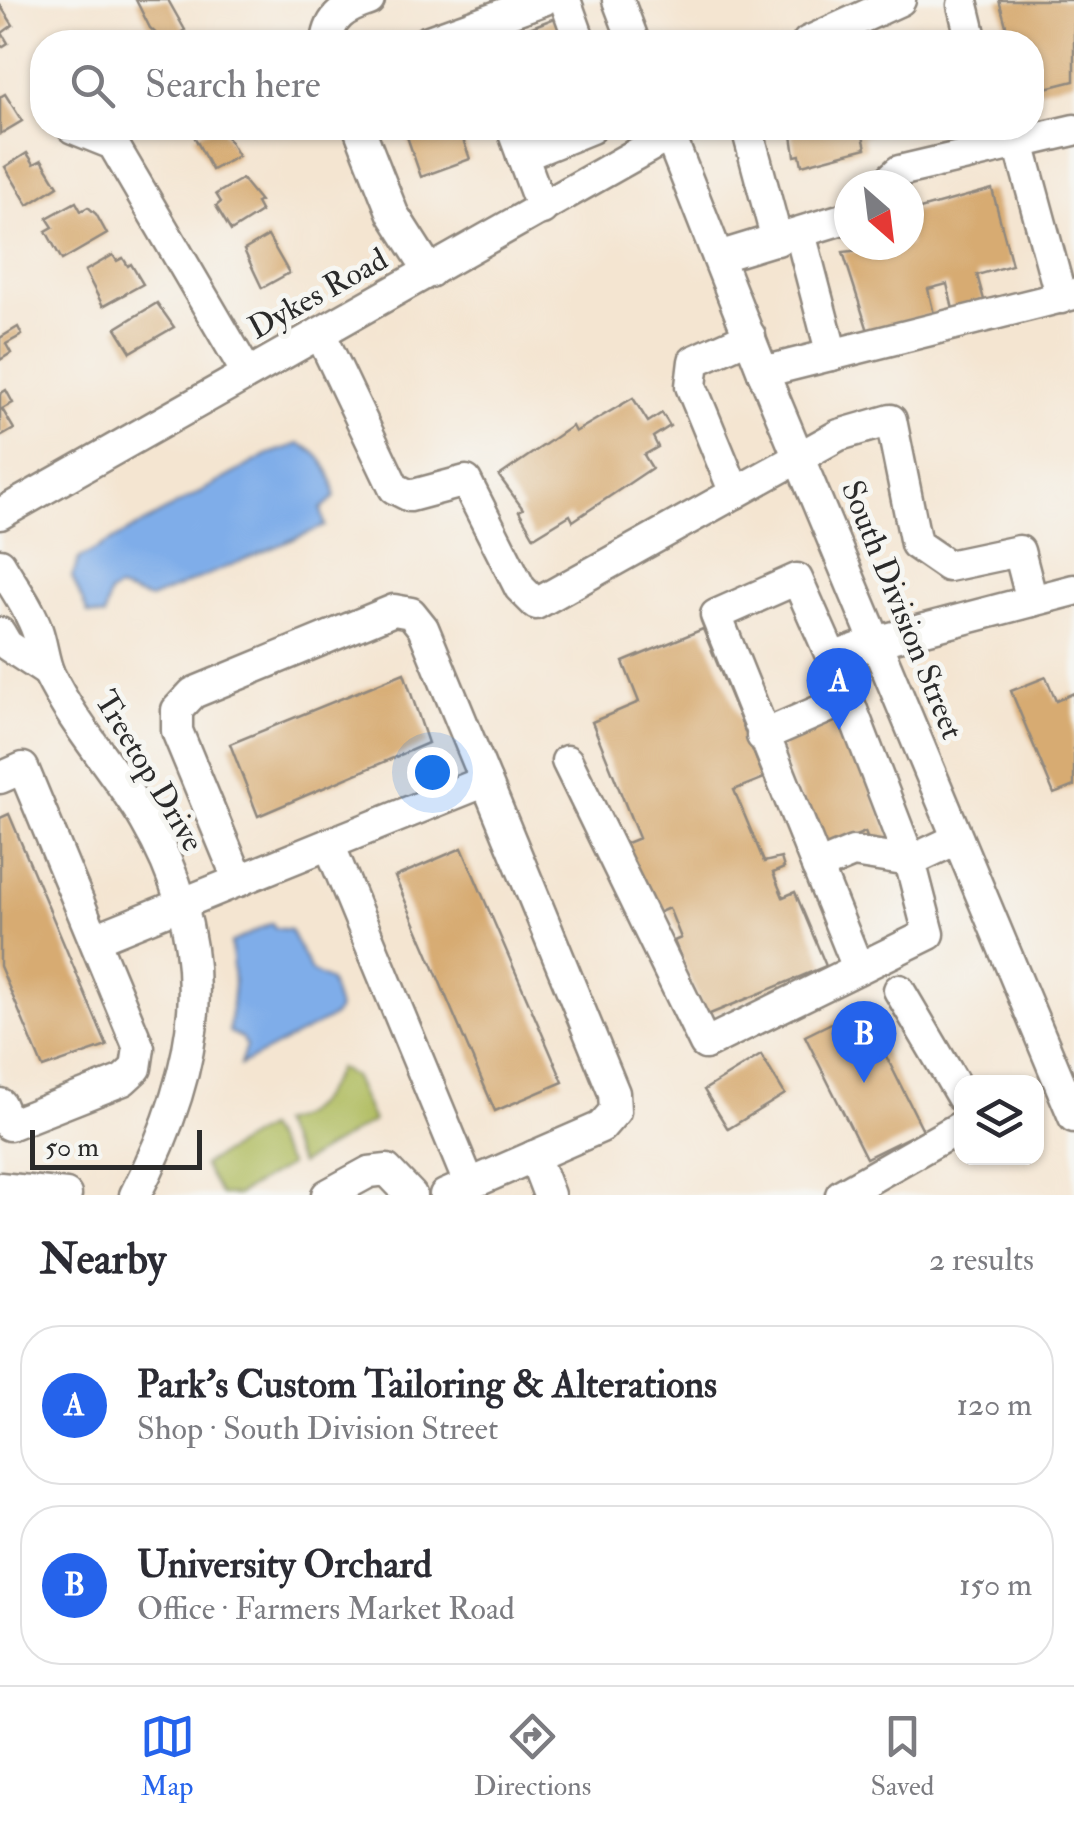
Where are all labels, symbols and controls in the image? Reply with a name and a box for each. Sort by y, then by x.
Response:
search box [30,30,1044,140]
icon: search [65,58,120,113]
text: Search here [145,61,321,109]
north arrow [834,170,924,260]
street label: Dykes Road [241,239,395,349]
street label: South Division Street [832,475,972,745]
pin: A [806,648,872,730]
street label: Treetop Drive [85,683,213,859]
your location [407,747,458,798]
pin: B [832,1000,896,1083]
map controls [954,1075,1044,1165]
button: layers [954,1075,1044,1165]
scale bar [30,1125,202,1170]
text: 50 m [45,1130,99,1165]
text: Nearby [40,1234,166,1286]
text: 2 results [929,1240,1034,1280]
text: Park's Custom Tailoring & Alterations [137,1361,717,1409]
text: A [64,1385,85,1425]
text: 120 m [956,1385,1032,1425]
text: Shop · South Division Street [137,1409,498,1449]
text: University Orchard [137,1541,432,1589]
text: B [64,1565,85,1605]
text: 150 m [959,1565,1032,1605]
text: Office · Farmers Market Road [137,1589,515,1629]
tab: Map [140,1709,195,1804]
tab: Directions [474,1709,591,1804]
tab: Saved [870,1709,934,1804]

